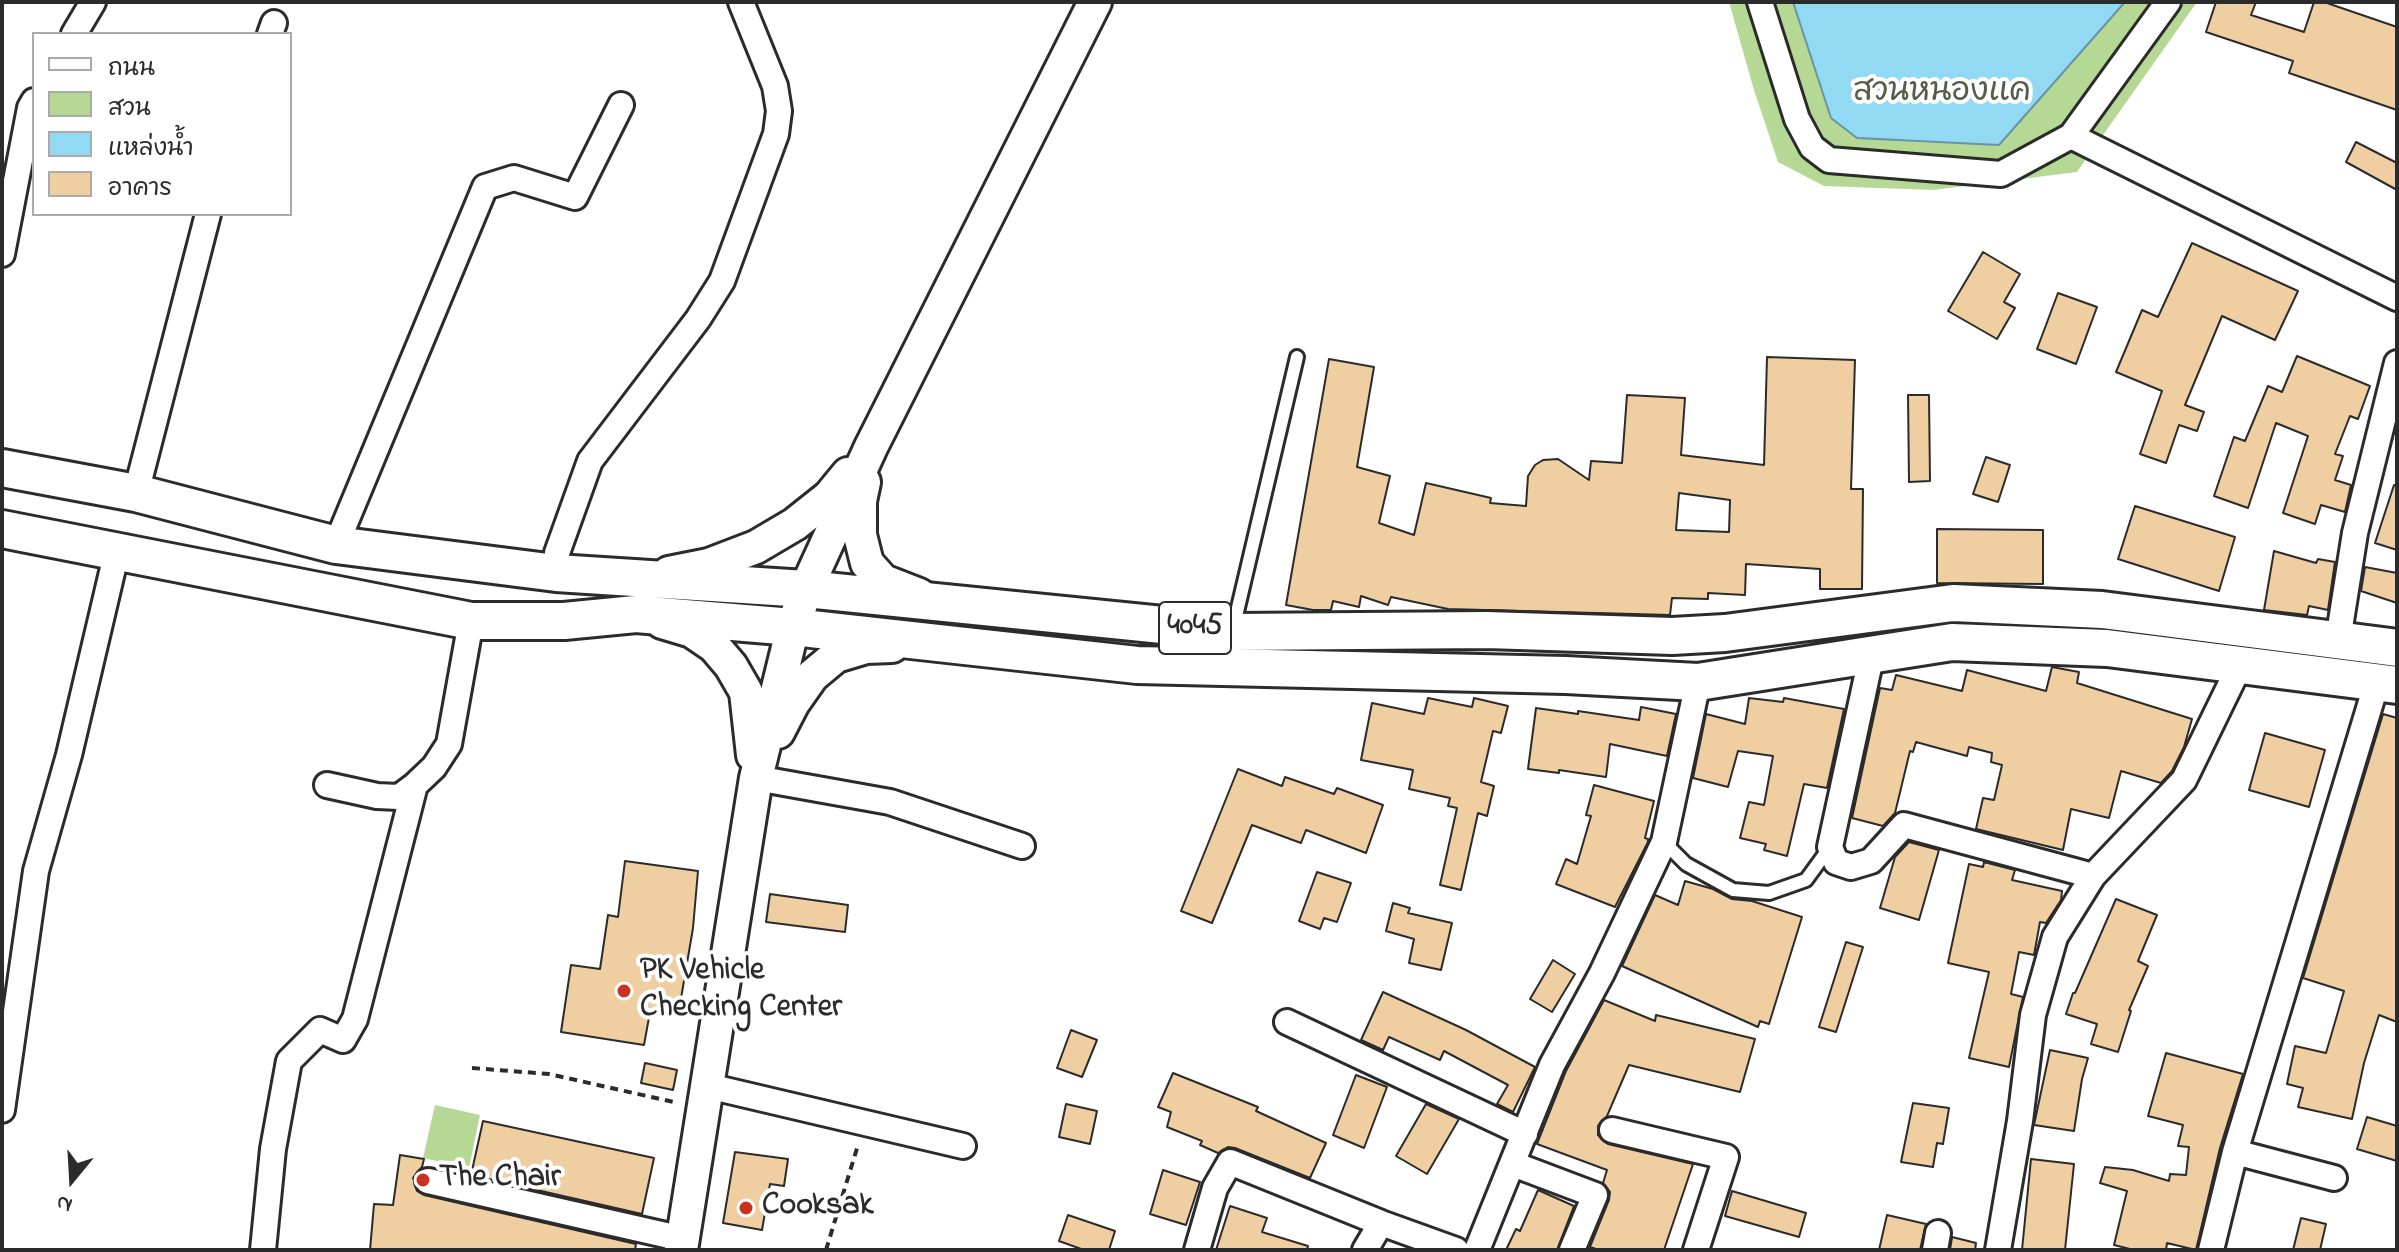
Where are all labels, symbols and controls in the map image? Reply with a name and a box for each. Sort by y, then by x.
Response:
legend [32,32,292,216]
text: ถนน [108,52,155,87]
park label: สวนหนองแค [1853,76,2031,114]
text: สวน [108,92,151,127]
text: แหล่งน้ำ [108,132,194,167]
text: อาคาร [108,172,172,207]
road number: 4045 [1159,602,1231,654]
place label: PK Vehicle Checking Center [640,954,842,1029]
marker: PK Vehicle Checking Center [615,982,633,1000]
north arrow [32,1140,112,1220]
place label: The Chair [439,1161,561,1199]
marker: The Chair [414,1171,432,1189]
text: N [53,1185,77,1220]
place label: Cooksak [762,1189,873,1227]
marker: Cooksak [737,1199,755,1217]

